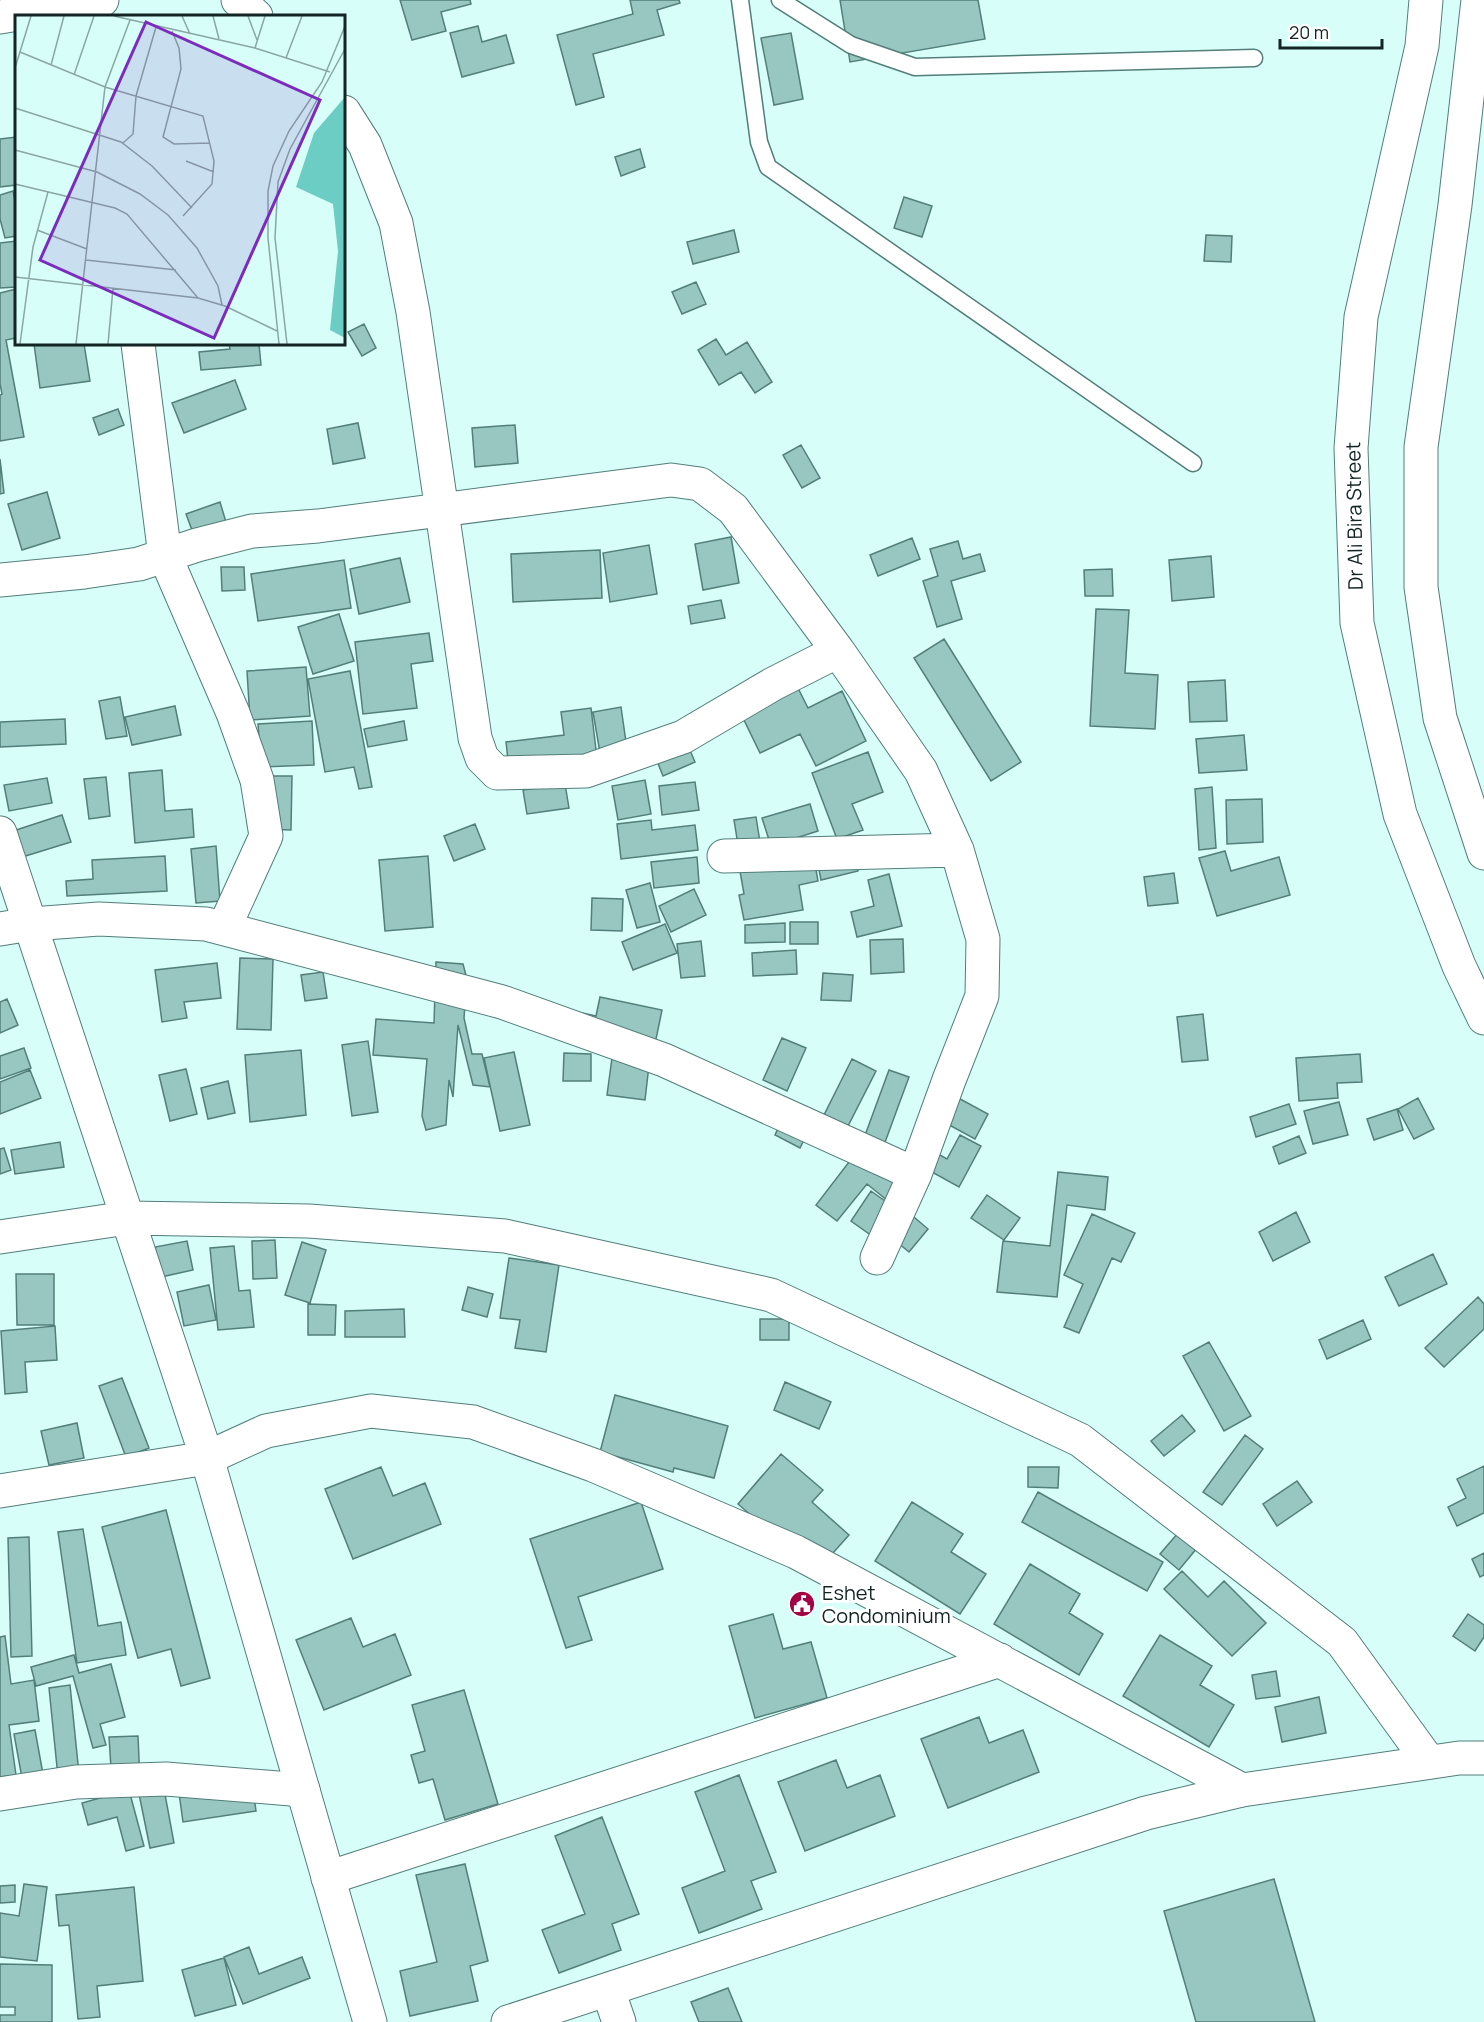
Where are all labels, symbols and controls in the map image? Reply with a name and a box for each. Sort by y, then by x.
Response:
scale bar [1280,12,1382,50]
inset map [15,15,345,345]
text: 20 m [1289,20,1329,44]
street label: Dr Ali Bira Street [1339,442,1369,590]
place label: Eshet Condominium [822,1579,951,1629]
public building icon: Eshet Condominium [787,1589,817,1619]

